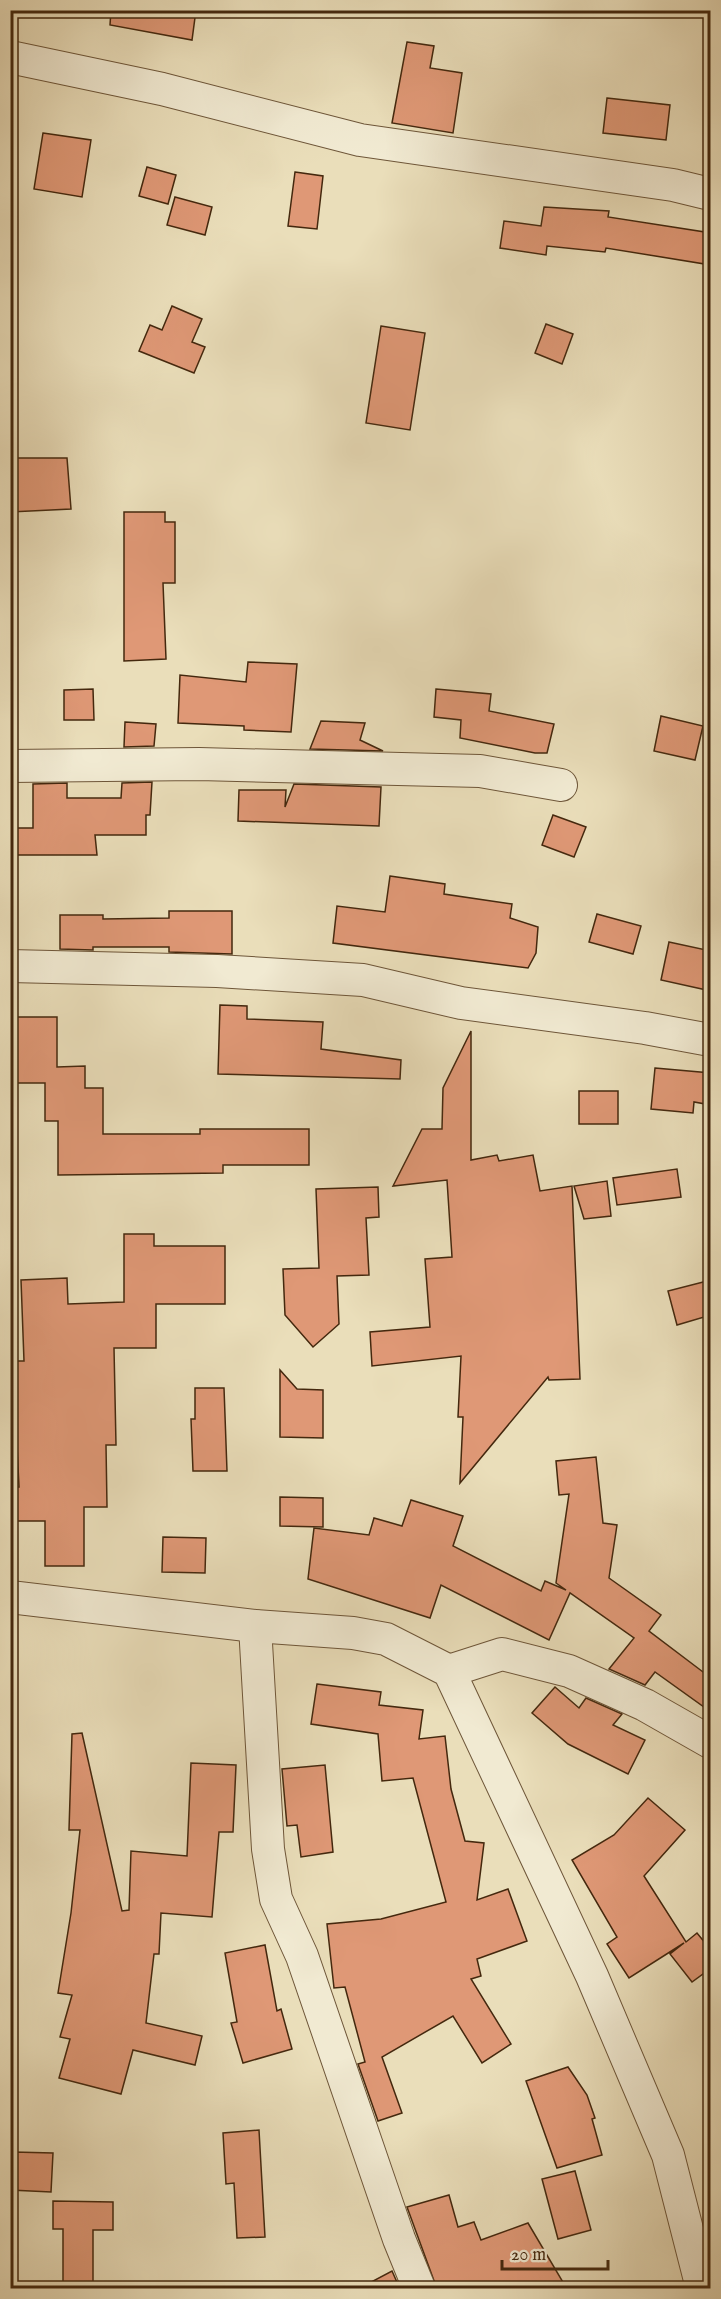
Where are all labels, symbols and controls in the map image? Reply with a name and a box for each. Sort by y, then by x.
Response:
scale bar [502,2233,608,2271]
text: 20 m [511,2244,546,2267]

